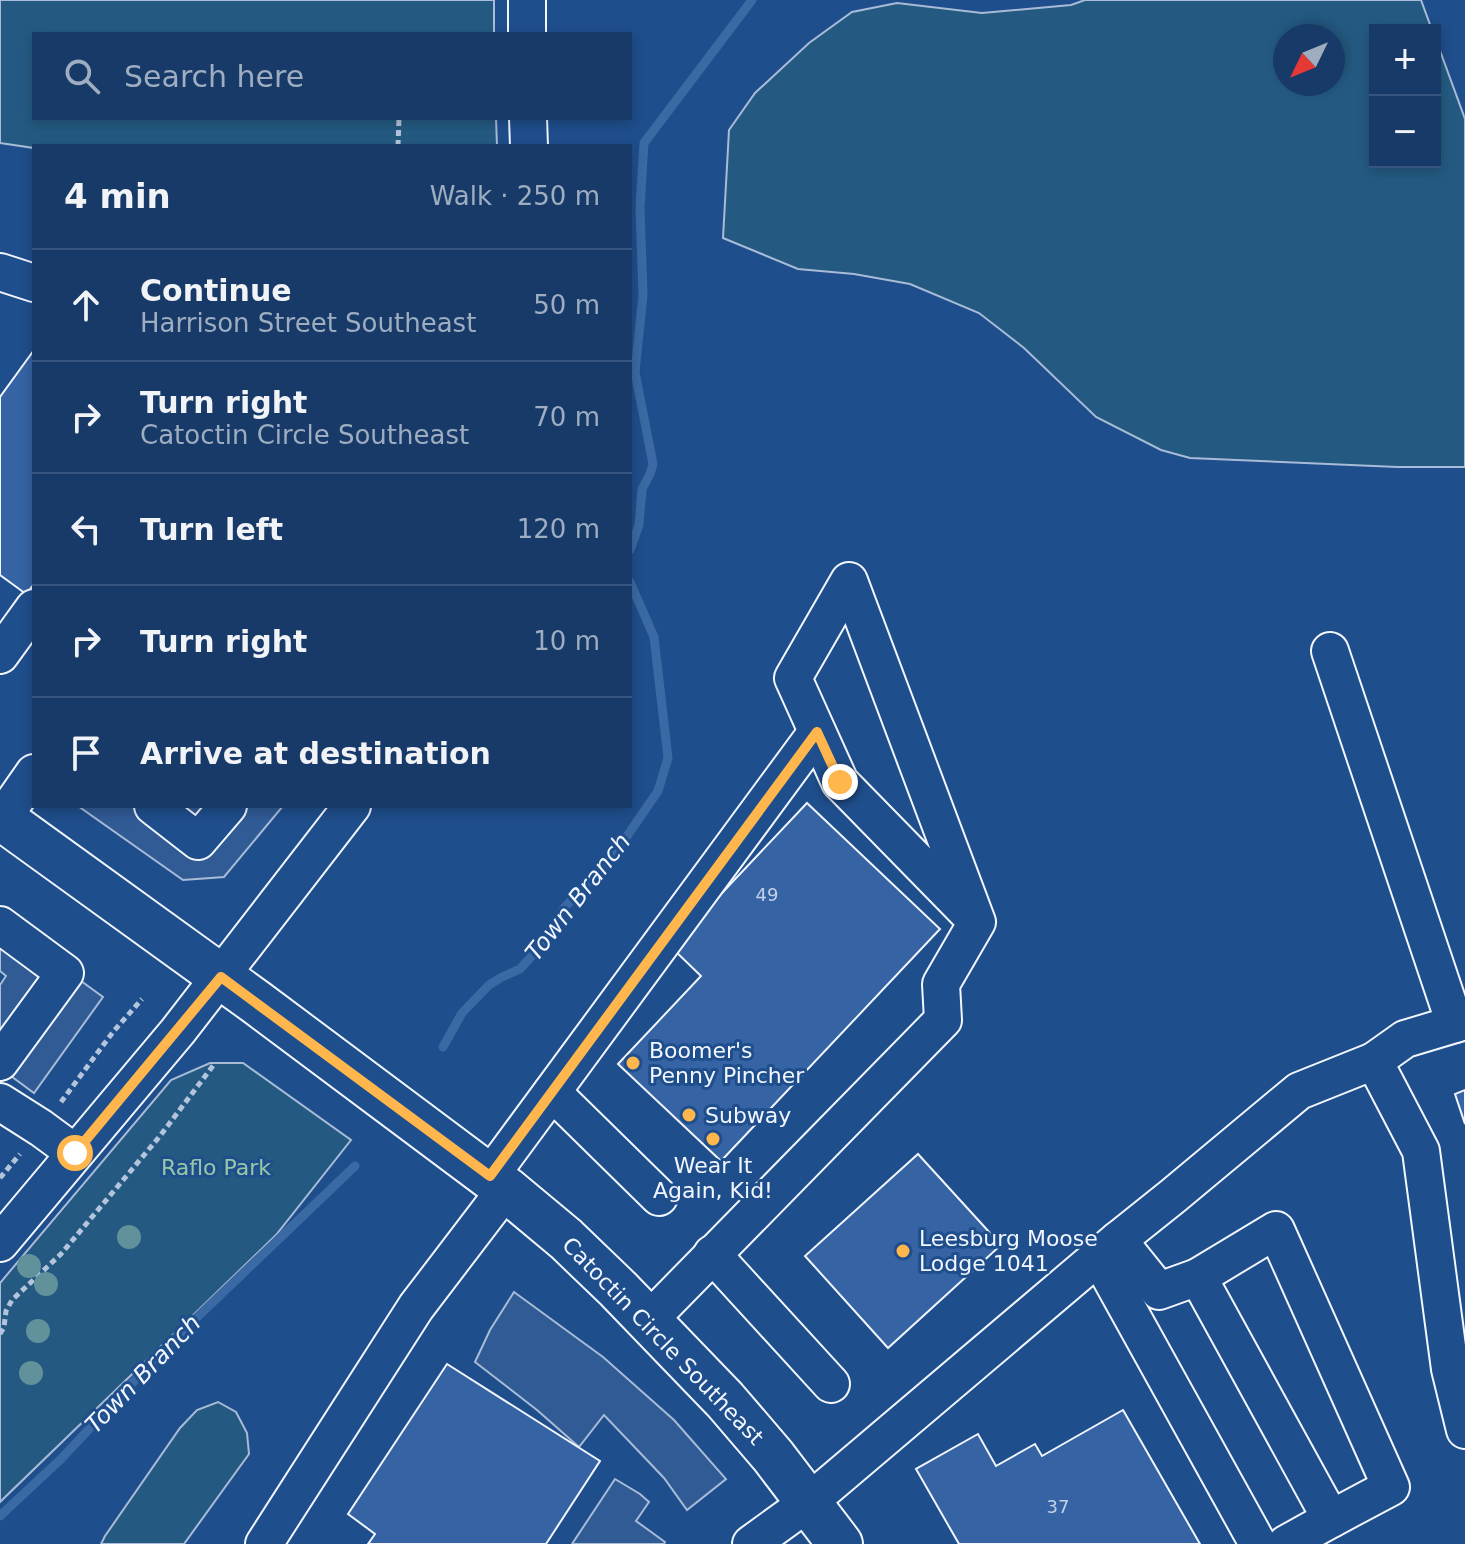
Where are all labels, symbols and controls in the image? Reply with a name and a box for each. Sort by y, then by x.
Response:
north arrow [1273,24,1345,96]
map controls [1369,24,1441,168]
button: + [1369,24,1441,96]
search box [32,32,632,120]
icon: search [60,54,104,98]
text: Search here [124,59,304,94]
button: − [1369,96,1441,168]
text: 4 min [64,176,171,216]
text: Walk · 250 m [430,181,600,211]
text: Continue [140,273,292,308]
icon: ahead [64,283,108,327]
text: 50 m [533,290,600,320]
text: Harrison Street Southeast [140,308,476,338]
text: Turn right [140,385,307,420]
icon: right [64,395,108,439]
text: 70 m [533,402,600,432]
text: Catoctin Circle Southeast [140,420,469,450]
icon: left [64,507,108,551]
text: Turn left [140,512,283,547]
text: 120 m [517,514,600,544]
icon: right [64,619,108,663]
text: Turn right [140,624,307,659]
text: 10 m [533,626,600,656]
icon: arrive [64,731,108,775]
text: Arrive at destination [140,736,491,771]
route end [822,764,858,800]
water label: Town Branch [520,828,636,966]
house number: 49 [756,884,778,905]
place label: Boomer's Penny Pincher [649,1038,805,1088]
marker: Boomer's Penny Pincher [624,1054,642,1072]
place label: Subway [705,1103,791,1128]
marker: Subway [680,1106,698,1124]
marker: Wear It Again, Kid! [704,1130,722,1148]
route start [57,1135,93,1171]
place label: Wear It Again, Kid! [653,1153,773,1203]
park label: Raflo Park [161,1155,271,1180]
place label: Leesburg Moose Lodge 1041 [919,1226,1098,1276]
street label: Catoctin Circle Southeast [557,1232,769,1450]
marker: Leesburg Moose Lodge 1041 [894,1242,912,1260]
water label: Town Branch [80,1309,206,1439]
house number: 37 [1047,1496,1069,1517]

